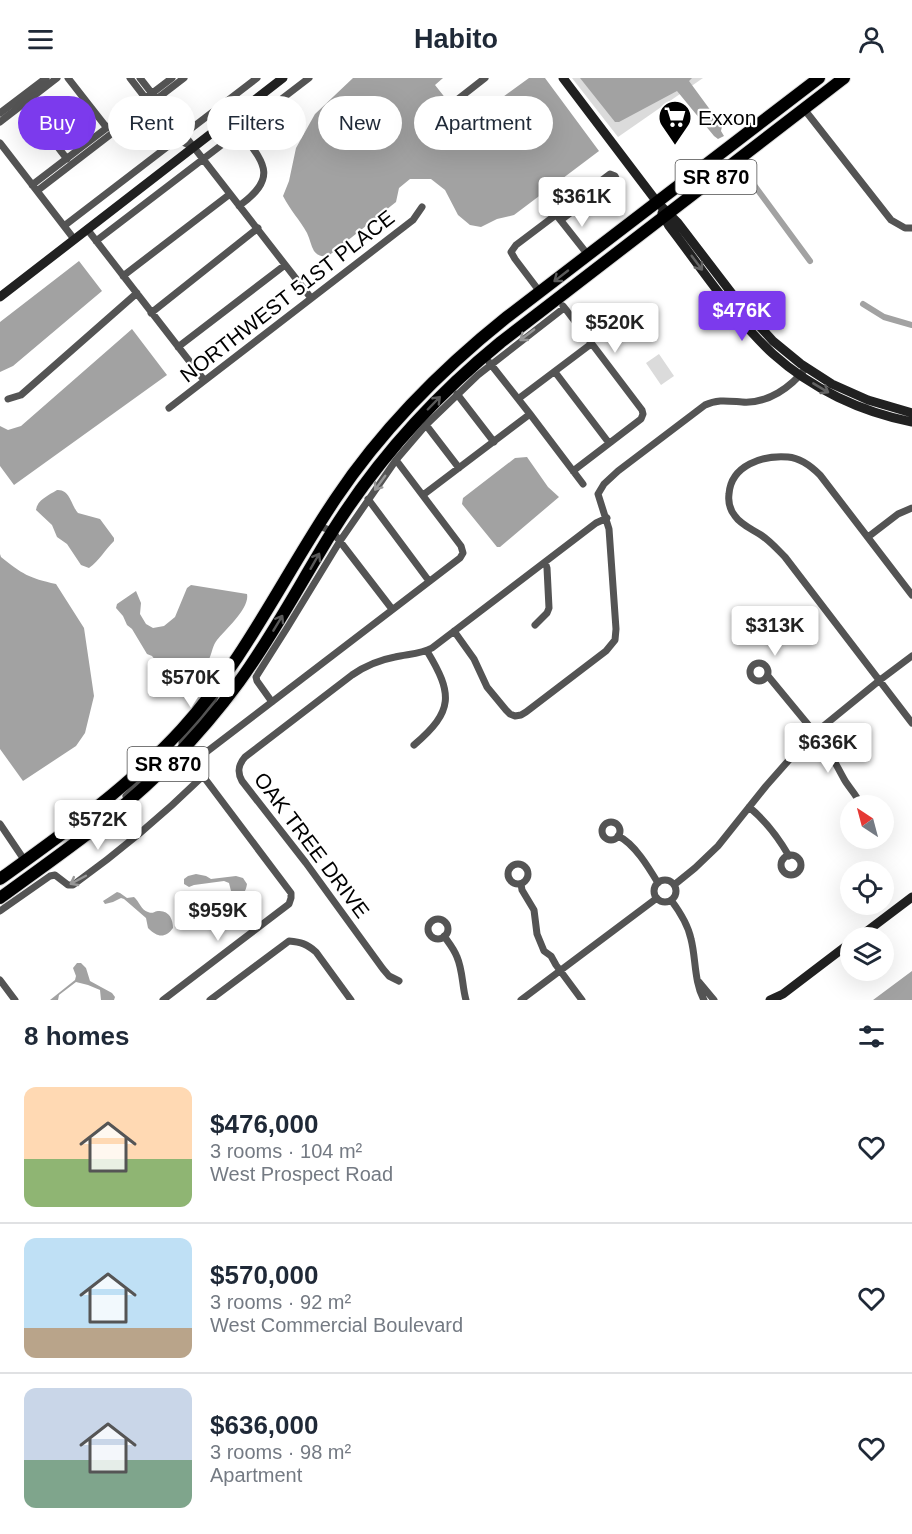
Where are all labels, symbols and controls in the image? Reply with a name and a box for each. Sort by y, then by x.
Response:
icon: menu [24,23,57,56]
icon: person [855,23,888,56]
text: Habito [414,24,498,54]
chip: Buy [18,96,96,150]
chip: Rent [108,96,195,150]
chip: Filters [207,96,306,150]
chip: New [318,96,402,150]
chip: Apartment [414,96,553,150]
supermarket icon: Exxon [657,99,693,146]
place label: Exxon [698,106,756,129]
road number: SR 870 [676,160,756,194]
pin: $361K [540,177,624,228]
text: $361K [553,185,611,207]
street label: NORTHWEST 51ST PLACE [176,205,398,387]
one-way arrow [691,255,704,271]
one-way arrow [553,270,569,283]
pin: $476K [700,291,784,342]
text: $476K [713,299,771,321]
pin: $520K [573,303,657,354]
text: $520K [586,311,644,333]
one-way arrow [520,329,536,342]
one-way arrow [812,382,829,394]
one-way arrow [426,395,441,410]
one-way arrow [373,474,386,490]
one-way arrow [309,553,321,570]
pin: $313K [733,606,817,657]
text: $313K [746,614,804,636]
one-way arrow [272,615,284,632]
pin: $570K [149,658,233,709]
text: $570K [162,666,220,688]
pin: $636K [786,723,870,774]
text: $636K [799,731,857,753]
road number: SR 870 [128,747,208,781]
street label: OAK TREE DRIVE [250,768,374,922]
north arrow [840,795,894,849]
map controls [840,795,894,981]
pin: $572K [56,800,140,851]
text: $572K [69,808,127,830]
button: locate [840,861,894,915]
one-way arrow [70,874,87,886]
pin: $959K [176,891,260,942]
text: $959K [189,899,247,921]
button: layers [840,927,894,981]
icon: filters [855,1020,888,1053]
text: 8 homes [24,1021,130,1051]
text: $476,000 [210,1109,318,1139]
icon: home [72,1111,144,1183]
icon: heart [855,1131,888,1164]
text: 3 rooms · 104 m² [210,1140,362,1162]
text: West Prospect Road [210,1163,393,1185]
text: $570,000 [210,1260,318,1290]
icon: home [72,1262,144,1334]
icon: heart [855,1282,888,1315]
text: 3 rooms · 92 m² [210,1291,351,1313]
text: West Commercial Boulevard [210,1314,463,1336]
text: $636,000 [210,1410,318,1440]
icon: home [72,1412,144,1484]
icon: heart [855,1432,888,1465]
text: 3 rooms · 98 m² [210,1441,351,1463]
text: Apartment [210,1464,302,1486]

